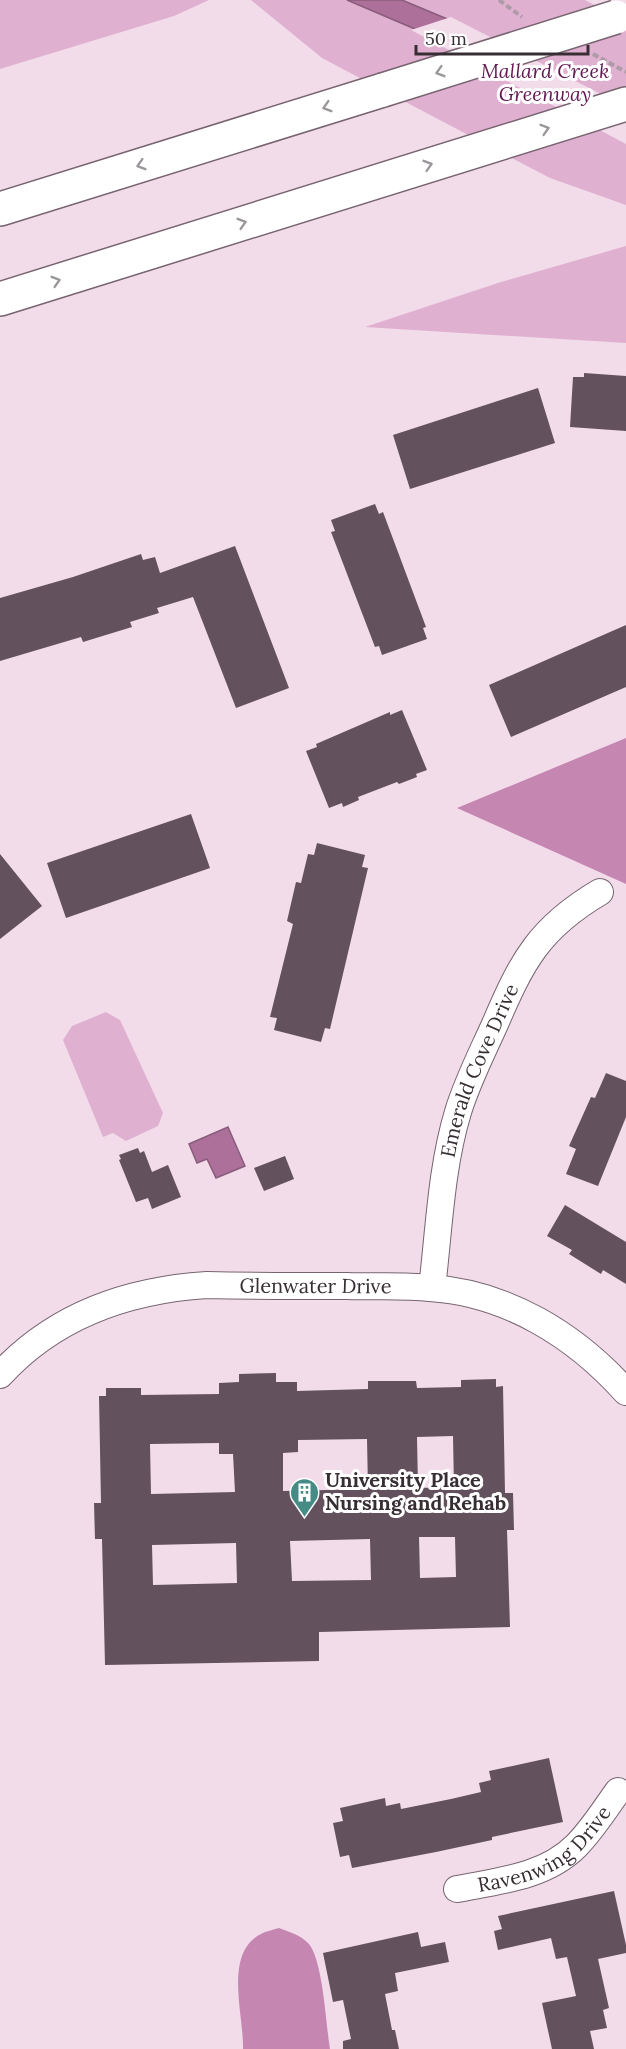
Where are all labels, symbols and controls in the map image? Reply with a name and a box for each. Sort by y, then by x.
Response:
scale bar [416,18,588,56]
text: 50 m [425,27,467,50]
park label: Mallard Creek Greenway [481,58,609,106]
one-way arrow [435,65,446,77]
one-way arrow [322,100,333,112]
one-way arrow [539,124,550,136]
one-way arrow [136,158,147,170]
one-way arrow [422,160,433,172]
one-way arrow [236,218,247,230]
one-way arrow [50,276,61,288]
street label: Emerald Cove Drive [435,979,523,1159]
street label: Glenwater Drive [239,1273,392,1298]
place label: University Place Nursing and Rehab [325,1467,506,1515]
building icon: University Place Nursing and Rehab [288,1476,320,1518]
street label: Ravenwing Drive [476,1801,616,1897]

